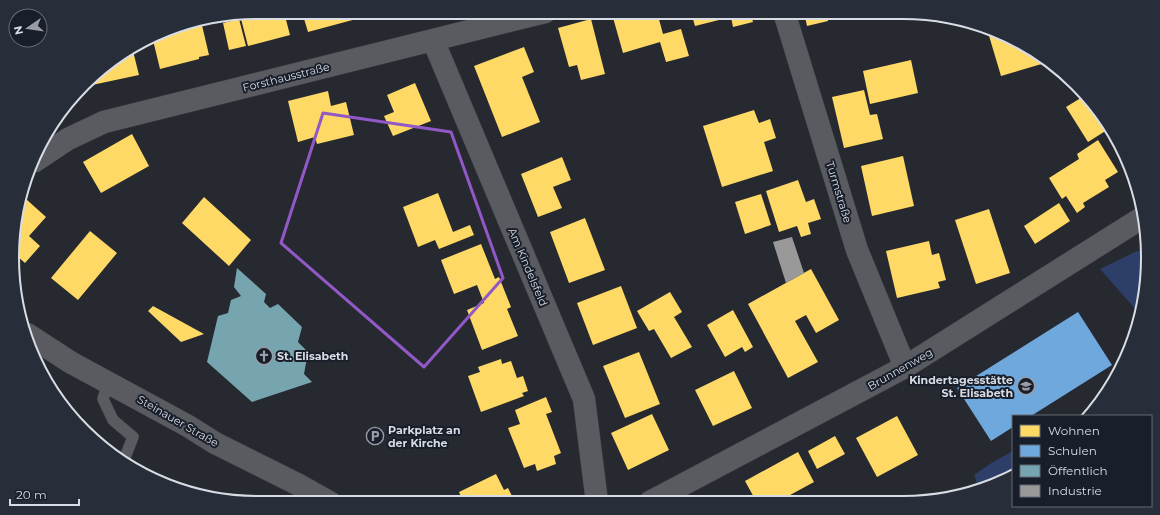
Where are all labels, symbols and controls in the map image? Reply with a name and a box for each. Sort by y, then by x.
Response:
north arrow [8,8,48,48]
text: N [10,24,26,36]
street label: Forsthausstraße [241,59,331,95]
street label: Turmstraße [823,159,855,225]
street label: Am Kindelsfeld [505,226,551,308]
street label: Brunnenweg [865,345,935,393]
church icon: St. Elisabeth [254,346,274,366]
place label: St. Elisabeth [277,349,348,363]
place label: Kindertagesstätte St. Elisabeth [909,373,1013,400]
school or university icon: Kindertagesstätte St. Elisabeth [1016,376,1036,396]
street label: Steinauer Straße [135,392,221,450]
legend [1012,415,1152,507]
place label: Parkplatz an der Kirche [388,423,461,450]
text: Wohnen [1048,423,1100,438]
parking icon: Parkplatz an der Kirche [365,426,385,446]
text: Schulen [1048,443,1097,458]
text: Öffentlich [1048,463,1108,478]
scale bar [10,481,79,507]
text: Industrie [1048,483,1102,498]
text: 20 m [16,487,47,502]

